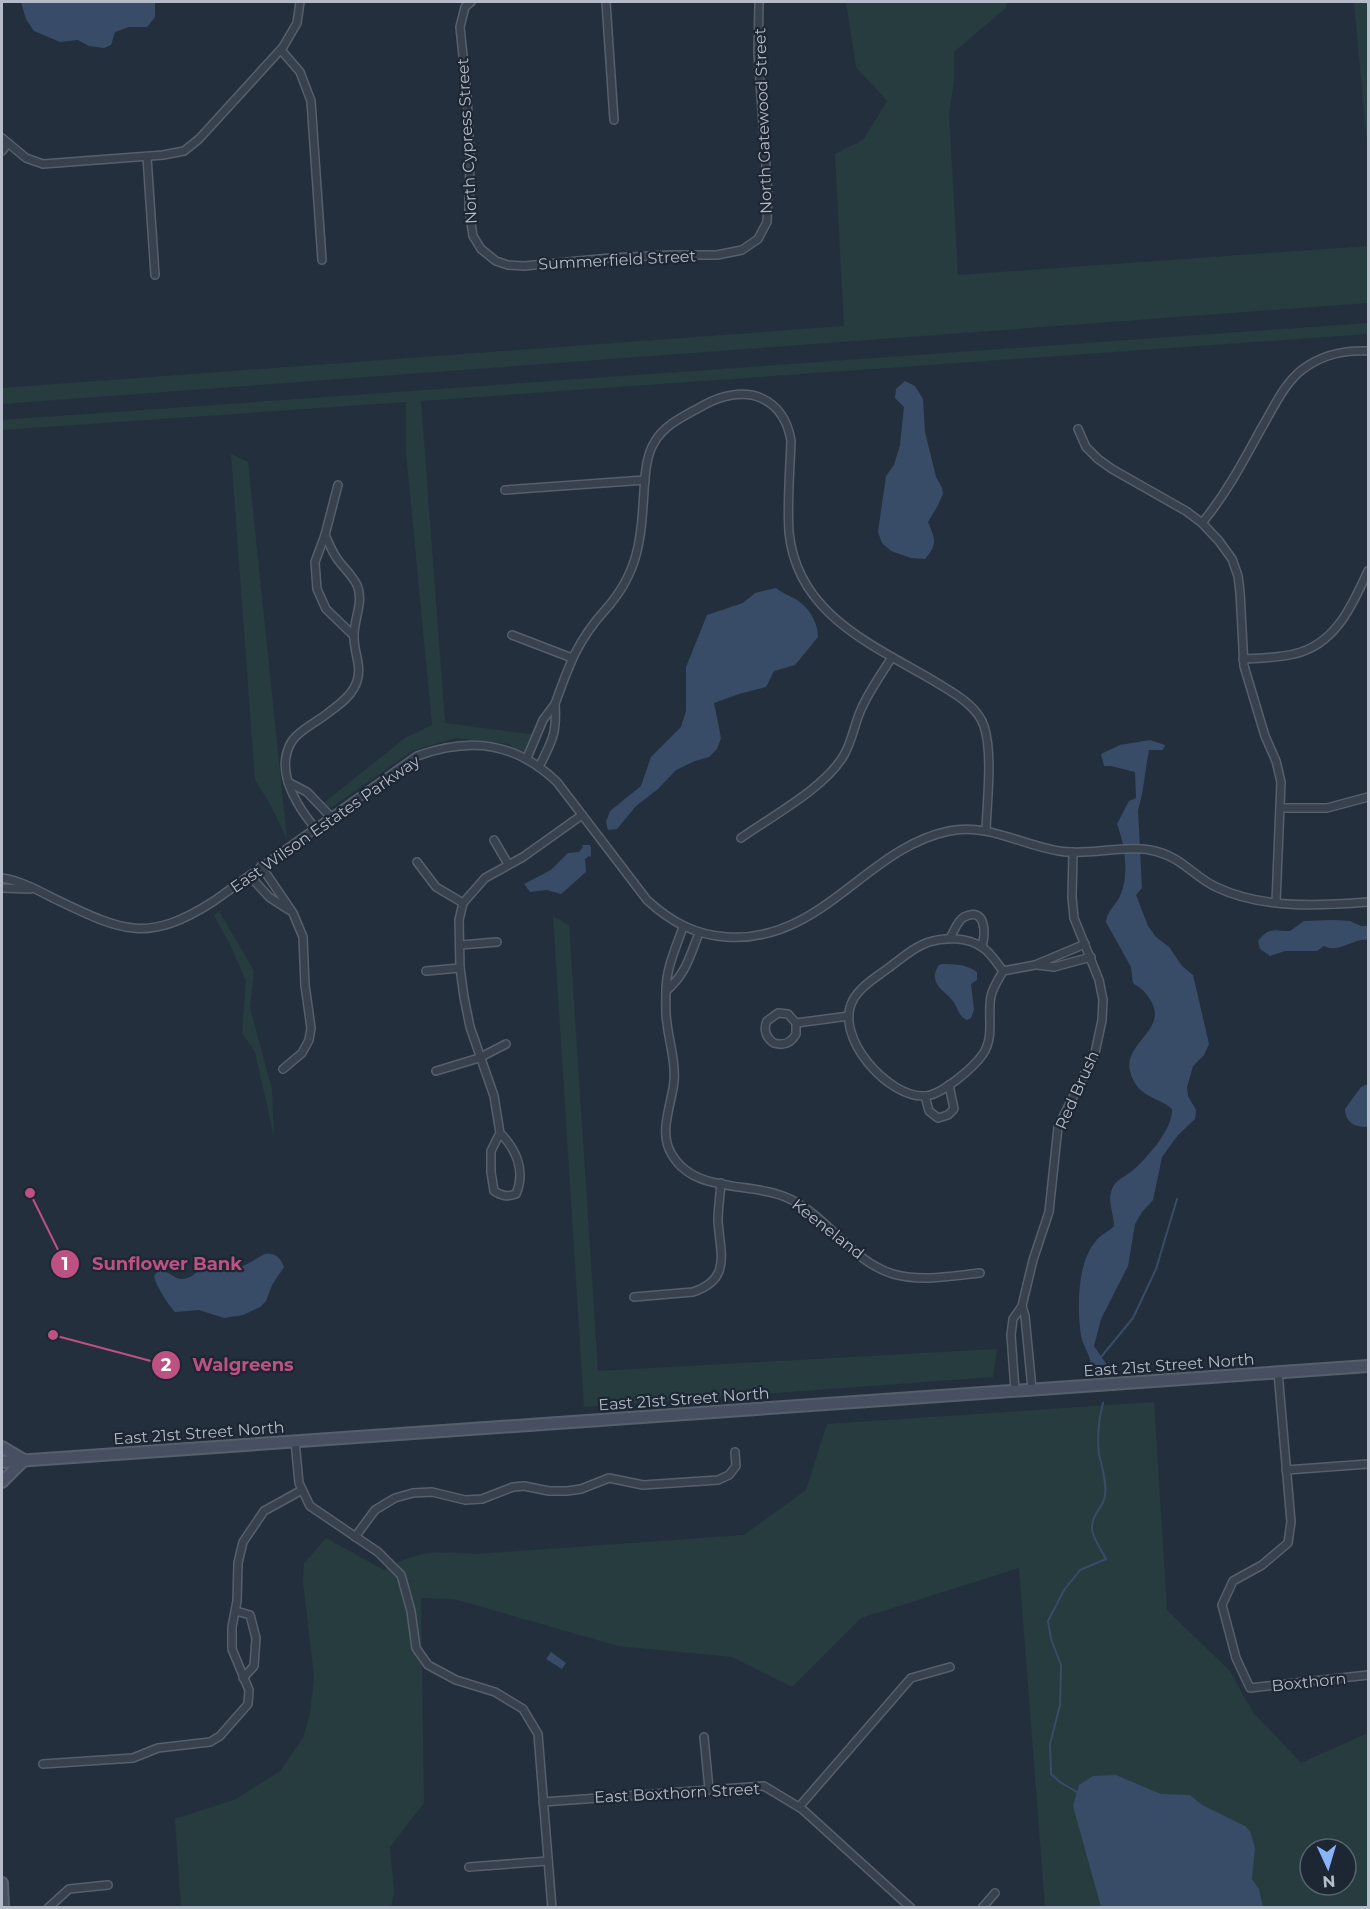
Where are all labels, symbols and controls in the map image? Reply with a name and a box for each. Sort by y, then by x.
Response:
street label: North Gatewood Street [750,27,776,214]
street label: North Cypress Street [453,57,481,224]
street label: Summerfield Street [538,246,697,274]
street label: East Wilson Estates Parkway [227,751,424,897]
street label: Red Brush [1051,1048,1103,1132]
street label: Keeneland [788,1195,868,1263]
callout: Sunflower Bank [50,1246,254,1282]
text: 1 [61,1253,69,1275]
text: Sunflower Bank [92,1253,242,1275]
callout: Walgreens [151,1347,306,1383]
street label: East 21st Street North [1083,1350,1255,1380]
text: 2 [161,1354,172,1376]
text: Walgreens [192,1354,294,1376]
street label: East 21st Street North [598,1384,770,1414]
street label: East 21st Street North [113,1418,285,1448]
street label: Boxthorn [1271,1669,1347,1695]
street label: East Boxthorn Street [594,1779,761,1807]
north arrow [1298,1837,1358,1897]
text: N [1322,1872,1336,1891]

